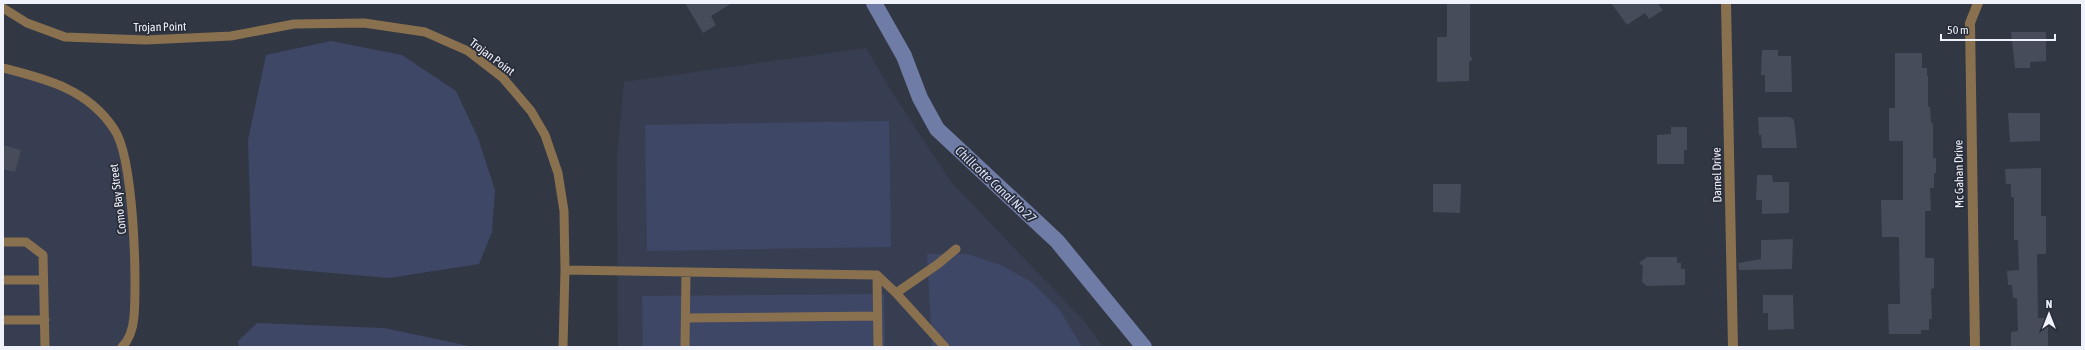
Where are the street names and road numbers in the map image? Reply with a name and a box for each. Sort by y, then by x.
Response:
street label: Trojan Point [133,20,187,34]
street label: Trojan Point [467,35,518,79]
street label: Mc Gahan Drive [1951,140,1967,208]
street label: Darnel Drive [1710,147,1724,203]
street label: Como Bay Street [107,162,129,235]

